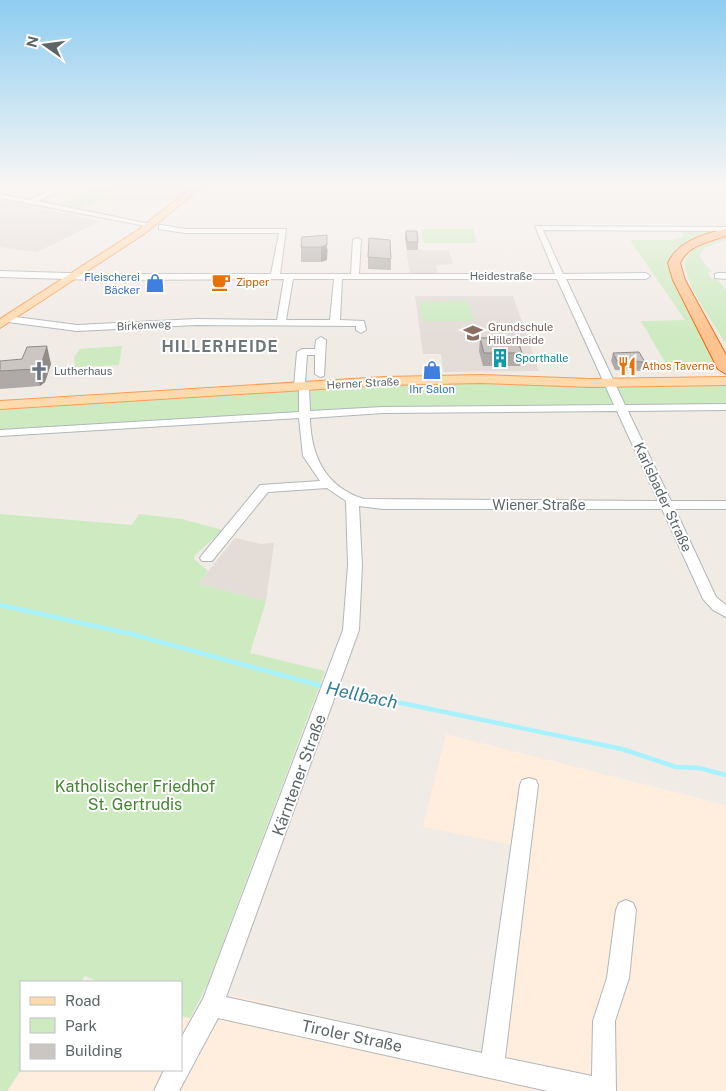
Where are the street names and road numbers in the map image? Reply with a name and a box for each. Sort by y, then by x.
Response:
street label: Heidestraße [470,270,532,282]
street label: Birkenweg [117,318,172,332]
street label: Herner Straße [326,375,400,391]
street label: Karlsbader Straße [631,440,695,554]
street label: Wiener Straße [492,497,586,513]
street label: Kärntener Straße [268,712,330,838]
street label: Tiroler Straße [300,1016,404,1056]

